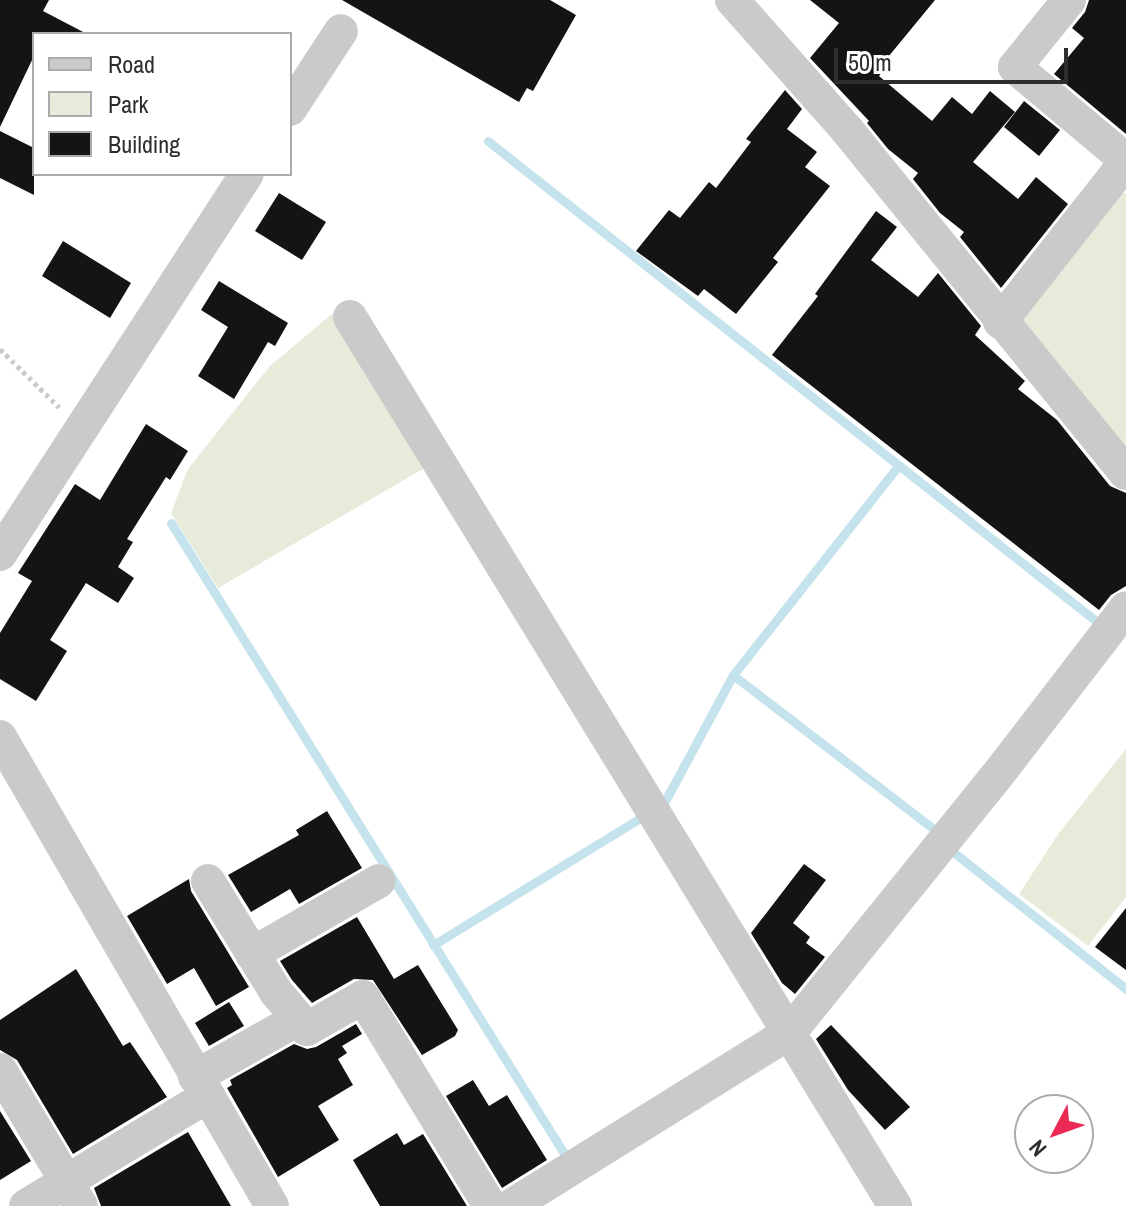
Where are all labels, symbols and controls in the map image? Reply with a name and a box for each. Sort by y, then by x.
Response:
legend [32,32,292,176]
scale bar [838,32,1072,82]
text: 50 m [848,46,892,78]
text: Road [108,48,155,80]
text: Park [108,88,148,120]
text: Building [108,128,180,160]
north arrow [1014,1094,1094,1174]
text: N [1022,1134,1053,1163]

